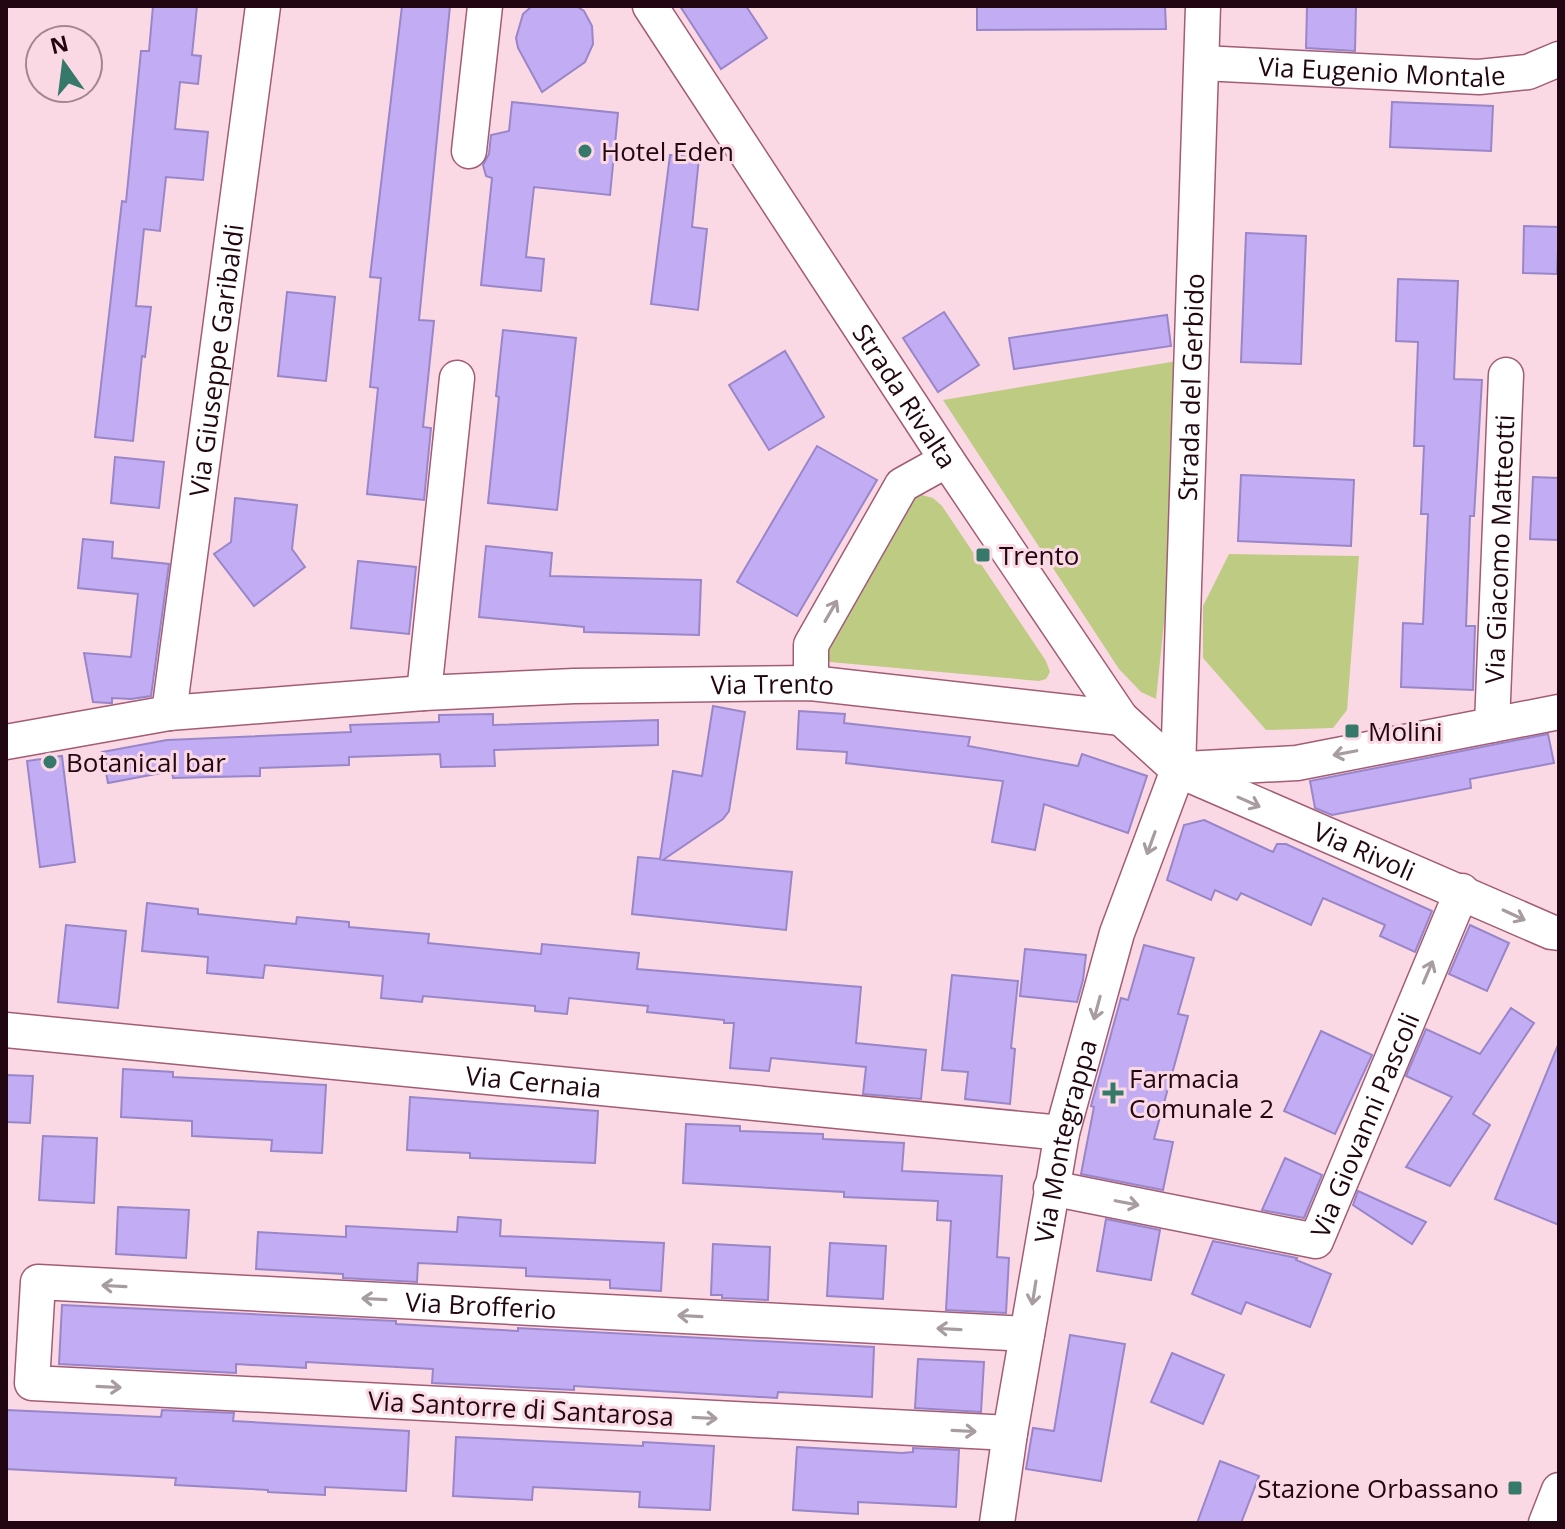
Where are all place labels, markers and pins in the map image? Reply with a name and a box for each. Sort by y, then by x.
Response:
place label: Hotel Eden [601,133,734,169]
marker: Hotel Eden [576,142,594,160]
place label: Trento [999,537,1079,573]
marker: Trento [974,546,992,564]
place label: Molini [1368,713,1443,749]
marker: Molini [1343,722,1361,740]
place label: Botanical bar [66,744,226,780]
marker: Botanical bar [41,753,59,771]
place label: Farmacia Comunale 2 [1129,1060,1274,1126]
marker: Farmacia Comunale 2 [1104,1084,1122,1102]
place label: Stazione Orbassano [1257,1470,1499,1506]
marker: Stazione Orbassano [1506,1479,1524,1497]

